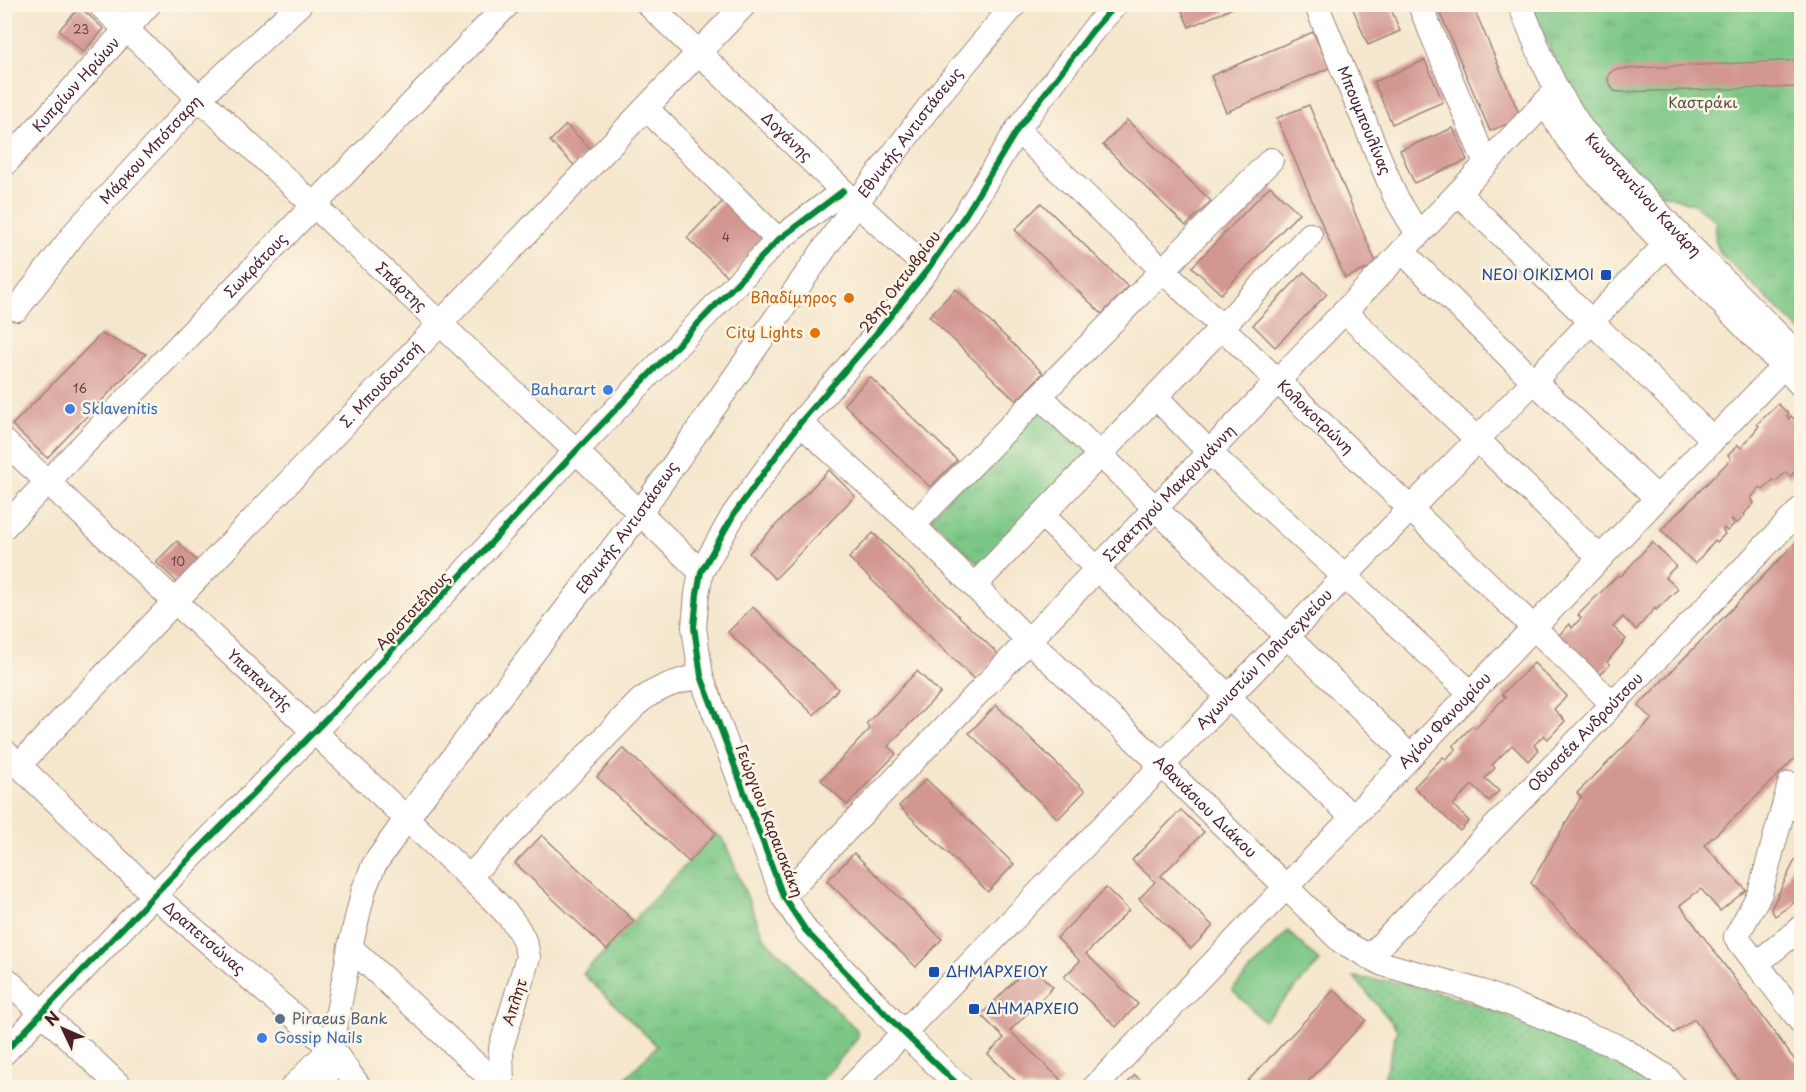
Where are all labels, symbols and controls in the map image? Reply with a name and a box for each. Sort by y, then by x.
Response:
house number: 23 [73,20,89,38]
street label: Κυπρίων Ηρώων [26,31,124,137]
street label: Εθνικής Αντιστάσεως [851,61,967,202]
street label: Μπουμπουλίνας [1333,62,1398,178]
street label: Μάρκου Μπότσαρη [93,89,206,209]
park label: Καστράκι [1668,90,1738,113]
street label: Δογάνης [757,106,819,166]
street label: Κωνσταντίνου Κανάρη [1581,127,1707,261]
street label: 28ης Οκτωβρίου [853,225,945,337]
street label: Σωκράτους [218,227,292,302]
house number: 4 [722,228,730,246]
street label: Σπάρτης [371,256,433,316]
place label: ΝΕΟΙ ΟΙΚΙΣΜΟΙ [1481,262,1594,285]
marker: ΝΕΟΙ ΟΙΚΙΣΜΟΙ [1599,268,1613,282]
place label: Βλαδίμηρος [750,285,837,308]
marker: Βλαδίμηρος [842,291,856,305]
place label: City Lights [726,320,803,343]
marker: City Lights [808,326,822,340]
street label: Σ. Μπουδουτσή [334,336,427,432]
street label: Κολοκοτρώνη [1273,374,1360,459]
place label: Baharart [530,377,596,400]
house number: 16 [73,379,87,397]
marker: Baharart [601,383,615,397]
place label: Sklavenitis [82,396,158,419]
marker: Sklavenitis [63,402,77,416]
street label: Στρατηγού Μακρυγιάννη [1097,419,1240,566]
street label: Εθνικής Αντιστάσεως [569,456,683,598]
house number: 10 [171,552,185,570]
street label: Αριστοτέλους [369,565,455,654]
street label: Αγωνιστών Πολυτεχνείου [1190,583,1337,734]
street label: Υπαπαντής [223,643,298,716]
street label: Αγίου Φανουρίου [1392,666,1495,773]
street label: Οδυσσέα Ανδρούτσου [1521,667,1648,796]
street label: Γεώργιου Καραισκάκη [731,741,810,900]
street label: Αθανάσιου Διάκου [1149,749,1263,862]
street label: Δραπετσώνας [159,895,251,979]
place label: ΔΗΜΑΡΧΕΙΟΥ [946,959,1048,982]
marker: ΔΗΜΑΡΧΕΙΟΥ [927,965,941,979]
street label: Απλητ [495,975,532,1028]
place label: ΔΗΜΑΡΧΕΙΟ [986,996,1079,1019]
north arrow [33,999,93,1059]
marker: ΔΗΜΑΡΧΕΙΟ [967,1002,981,1016]
text: N [38,1005,65,1031]
place label: Piraeus Bank [292,1006,388,1029]
marker: Piraeus Bank [273,1012,287,1026]
place label: Gossip Nails [274,1025,363,1048]
marker: Gossip Nails [255,1031,269,1045]

